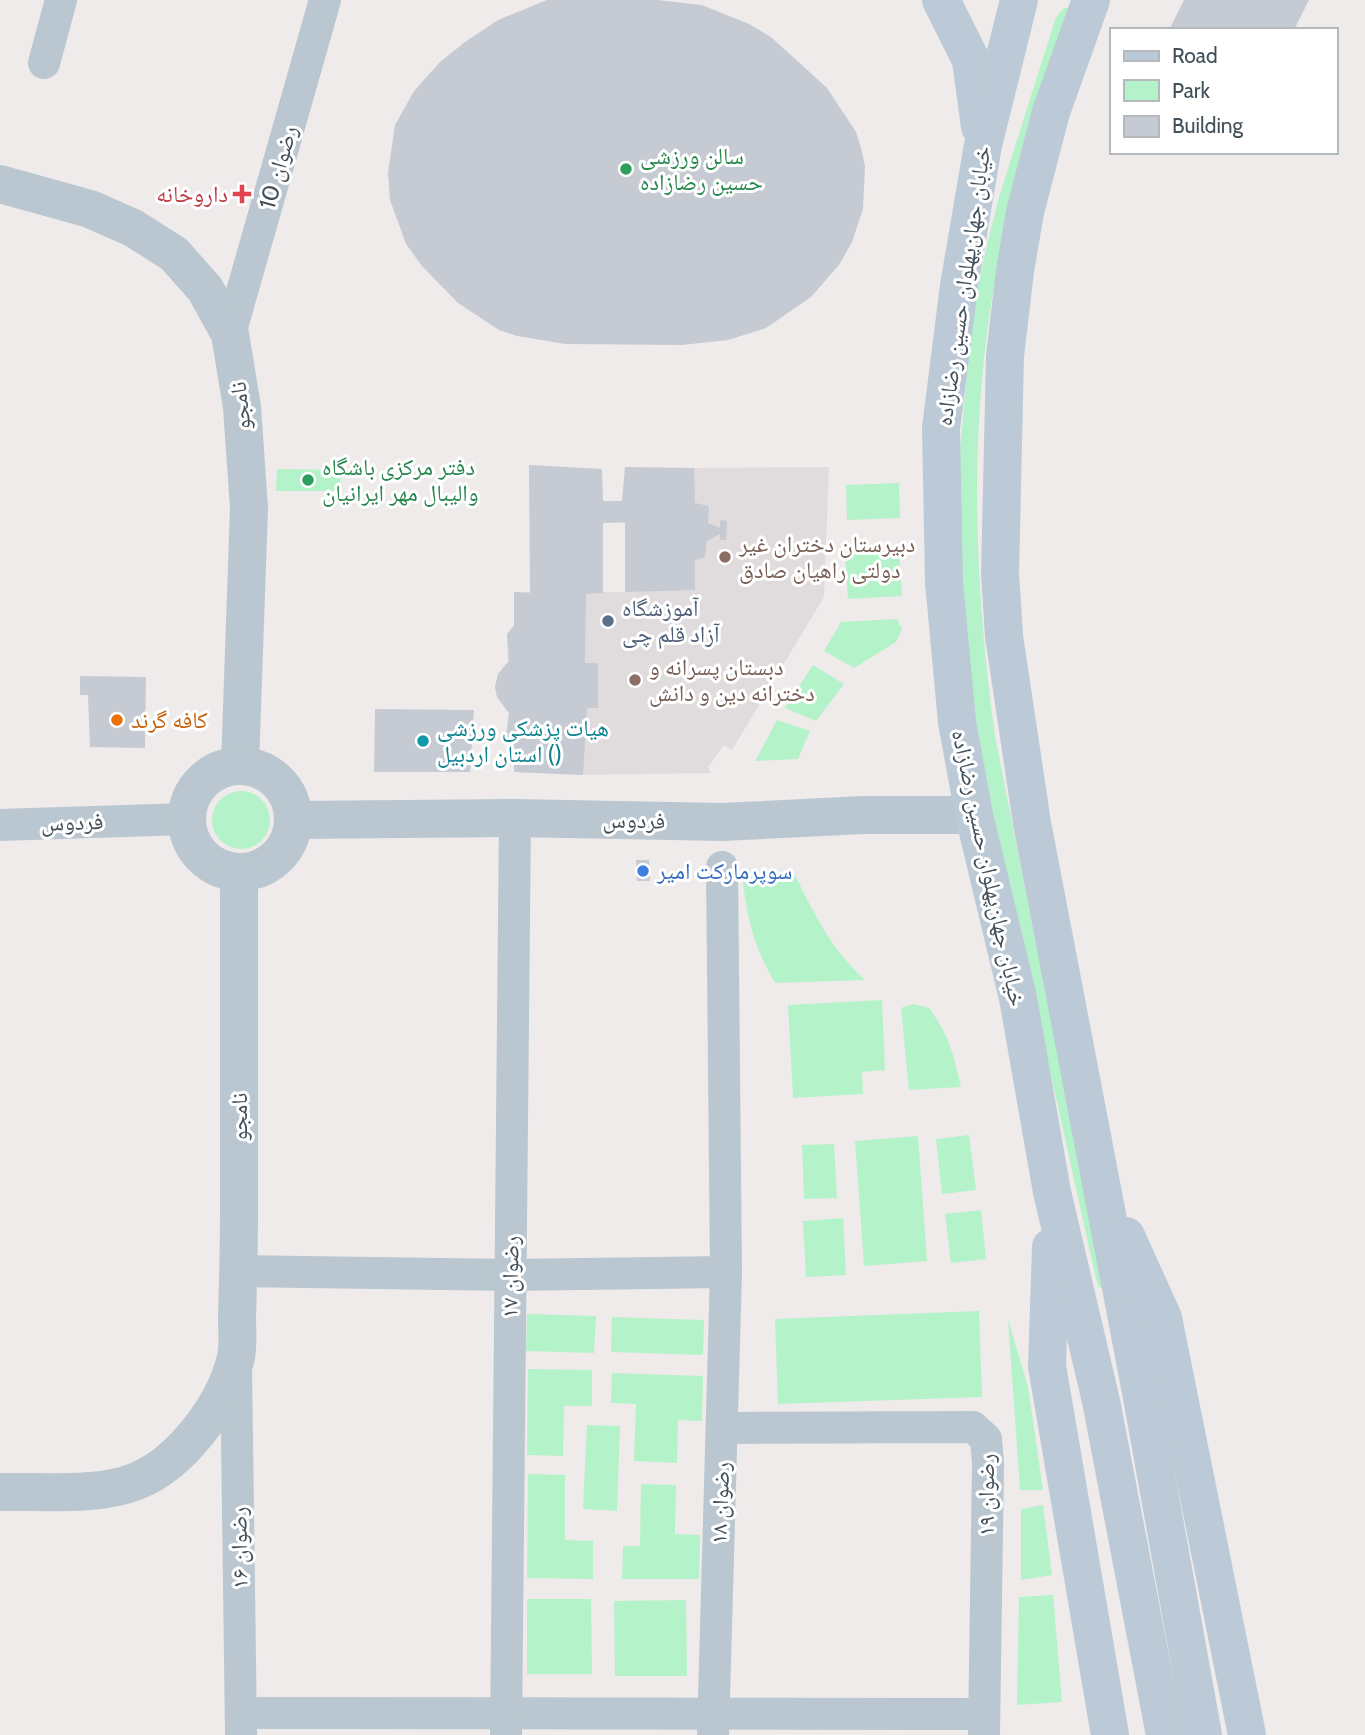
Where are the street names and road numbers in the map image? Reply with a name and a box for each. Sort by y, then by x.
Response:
street label: رضوان 10 [253,122,303,212]
street label: خیابان جهان‌پهلوان حسین رضا‌زاده [929,144,997,428]
street label: نامجو [224,380,256,432]
street label: خیابان جهان‌پهلوان حسین رضا‌زاده [946,727,1032,1009]
street label: فردوس [602,805,666,835]
street label: فردوس [40,807,104,837]
street label: نامجو [225,1093,253,1141]
street label: رضوان ۱۷ [495,1236,525,1318]
street label: رضوان ۱۹ [972,1454,1000,1536]
street label: رضوان ۱۸ [705,1461,735,1545]
street label: رضوان ۱۶ [224,1507,254,1589]

